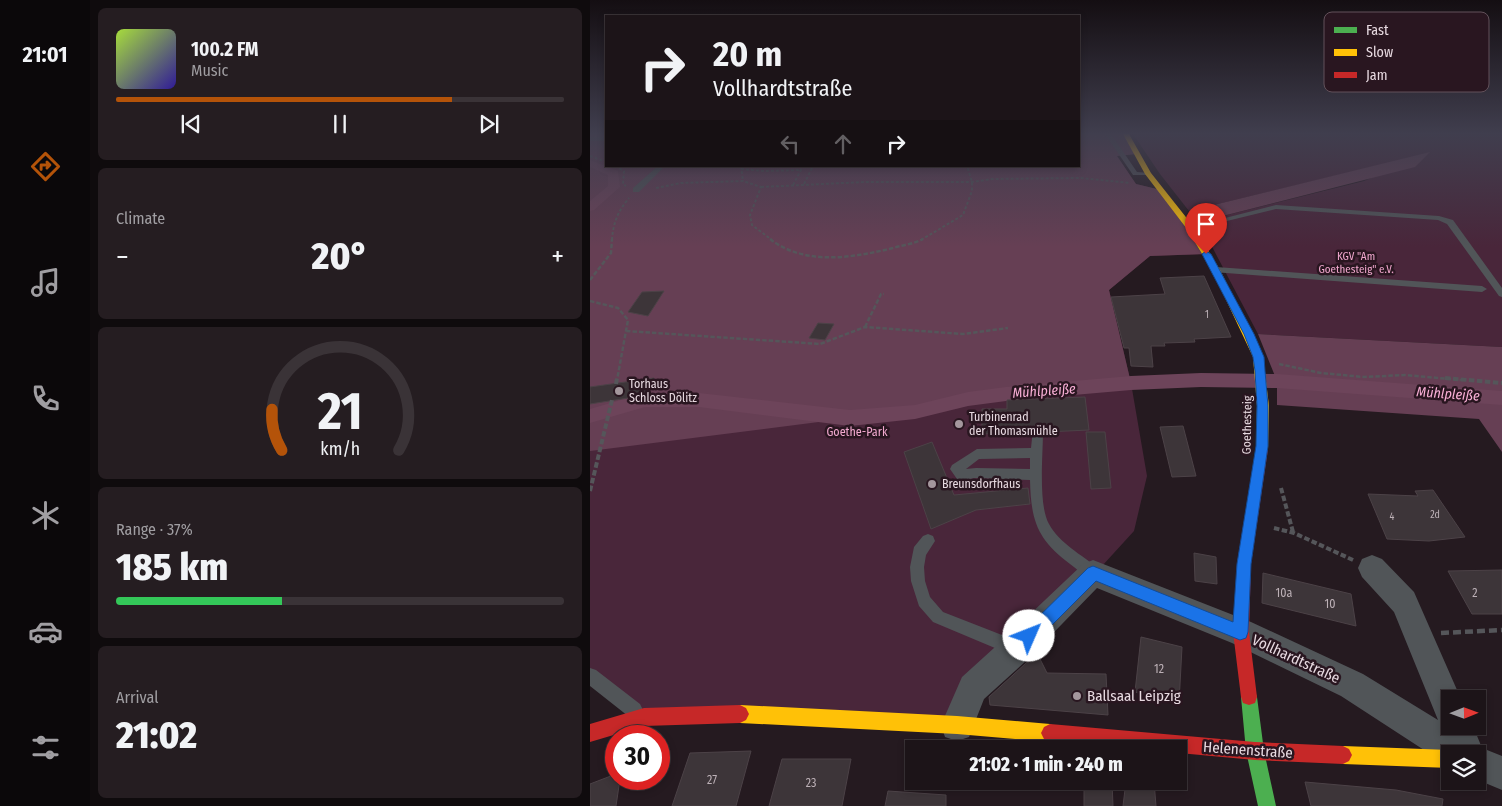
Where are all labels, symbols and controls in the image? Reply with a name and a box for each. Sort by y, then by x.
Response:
legend [1324,12,1489,92]
text: Fast [1366,22,1389,39]
text: 20 m [713,33,782,75]
icon: right [630,35,695,100]
text: 100.2 FM [191,38,258,61]
text: 21:01 [23,41,68,68]
text: Slow [1366,44,1393,61]
text: Music [191,61,228,80]
text: Jam [1366,67,1387,84]
text: Vollhardtstraße [713,75,852,102]
icon: previous [177,110,205,138]
icon: pause [326,110,354,138]
icon: next [475,110,503,138]
icon: left [776,130,804,158]
icon: ahead [829,130,857,158]
icon: right [882,130,910,158]
icon: directions [28,149,63,184]
pin [1185,203,1227,254]
text: Climate [116,209,165,228]
icon: arrive [1192,210,1220,238]
text: 20° [312,233,368,279]
text: − [116,240,129,273]
text: + [551,240,564,273]
park label: KGV "Am Goethesteig" e.V. [1318,250,1394,276]
icon: music [28,265,63,300]
house number: 1 [1205,309,1209,321]
place label: Torhaus Schloss Dölitz [629,377,697,405]
text: 21 [316,380,363,443]
water label: Mühlpleiße [1012,380,1077,402]
icon: phone [28,381,63,416]
water label: Mühlpleiße [1416,383,1481,405]
marker: Torhaus Schloss Dölitz [613,385,625,397]
street label: Goethesteig [1239,395,1255,455]
place label: Turbinenrad der Thomasmühle [969,410,1058,438]
marker: Turbinenrad der Thomasmühle [953,418,965,430]
park label: Goethe-Park [826,425,888,439]
text: km/h [320,438,360,460]
place label: Breunsdorfhaus [942,477,1020,491]
marker: Breunsdorfhaus [926,478,938,490]
icon: climate [28,498,63,533]
house number: 2d [1430,509,1440,521]
house number: 4 [1390,511,1395,523]
text: Range · 37% [116,520,193,539]
text: 185 km [116,544,228,590]
house number: 10a [1276,586,1293,600]
house number: 2 [1472,586,1478,600]
house number: 10 [1325,597,1335,611]
position arrow [1002,609,1054,661]
icon: car [28,614,63,649]
street label: Vollhardtstraße [1249,631,1343,687]
house number: 12 [1154,662,1164,676]
place label: Ballsaal Leipzig [1087,687,1181,705]
text: Arrival [116,688,158,707]
marker: Ballsaal Leipzig [1071,690,1083,702]
north arrow [1441,690,1486,735]
map controls [1441,690,1486,790]
text: 21:02 [116,712,197,758]
speed limit sign: 30 [605,725,670,790]
icon: filters [28,730,63,765]
street label: Helenenstraße [1203,738,1293,762]
button: layers [1441,745,1486,790]
text: 21:02 · 1 min · 240 m [969,753,1123,776]
house number: 27 [707,773,717,787]
house number: 23 [806,776,816,790]

